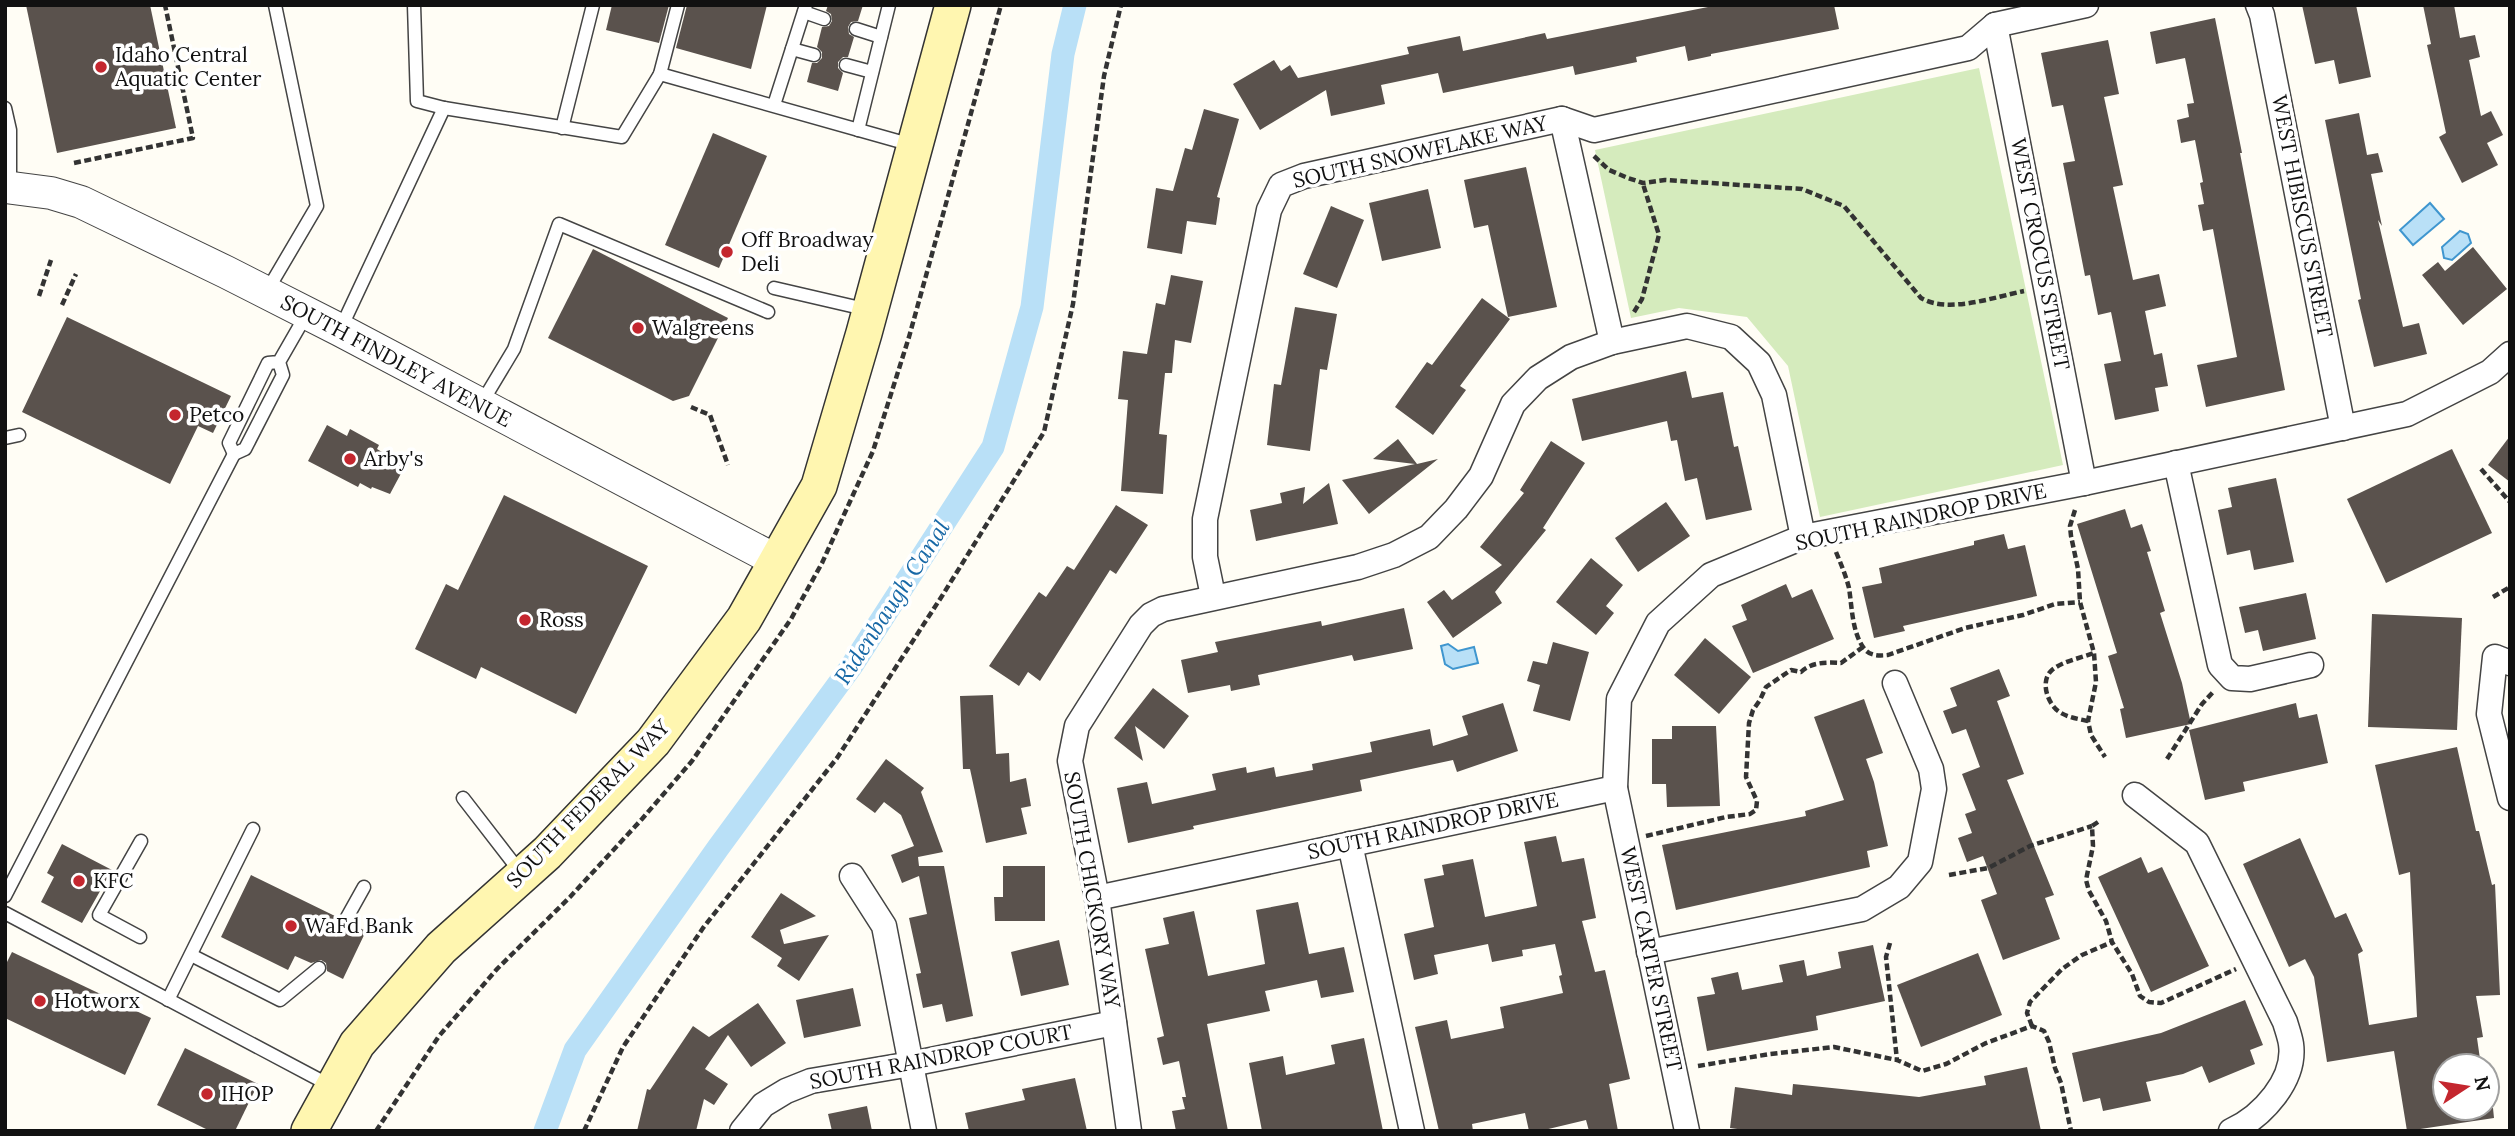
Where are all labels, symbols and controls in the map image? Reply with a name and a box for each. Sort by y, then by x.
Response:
place label: Idaho Central Aquatic Center [114,41,261,92]
marker: Idaho Central Aquatic Center [93,59,109,75]
street label: WEST HIBISCUS STREET [2266,93,2339,339]
street label: SOUTH SNOWFLAKE WAY [1290,109,1550,194]
street label: WEST CROCUS STREET [2005,136,2076,372]
place label: Off Broadway Deli [741,226,873,277]
marker: Off Broadway Deli [719,244,735,260]
street label: SOUTH FINDLEY AVENUE [276,288,516,433]
place label: Walgreens [652,314,754,341]
marker: Walgreens [630,320,646,336]
place label: Petco [189,401,244,428]
marker: Petco [167,407,183,423]
place label: Arby's [363,445,423,472]
marker: Arby's [342,451,358,467]
street label: SOUTH RAINDROP DRIVE [1793,477,2049,556]
water label: Ridenbaugh Canal [828,514,956,689]
place label: Ross [539,606,584,633]
marker: Ross [517,612,533,628]
street label: SOUTH FEDERAL WAY [500,713,675,893]
street label: SOUTH CHICKORY WAY [1058,769,1127,1011]
street label: SOUTH RAINDROP DRIVE [1305,786,1561,865]
street label: WEST CARTER STREET [1614,844,1688,1074]
place label: KFC [93,867,134,894]
marker: KFC [71,873,87,889]
place label: WaFd Bank [305,912,414,939]
marker: WaFd Bank [283,918,299,934]
place label: Hotworx [54,987,140,1014]
marker: Hotworx [32,993,48,1009]
street label: SOUTH RAINDROP COURT [807,1018,1075,1095]
north arrow [2431,1052,2501,1122]
text: N [2469,1074,2496,1093]
place label: IHOP [221,1080,274,1107]
marker: IHOP [199,1086,215,1102]

